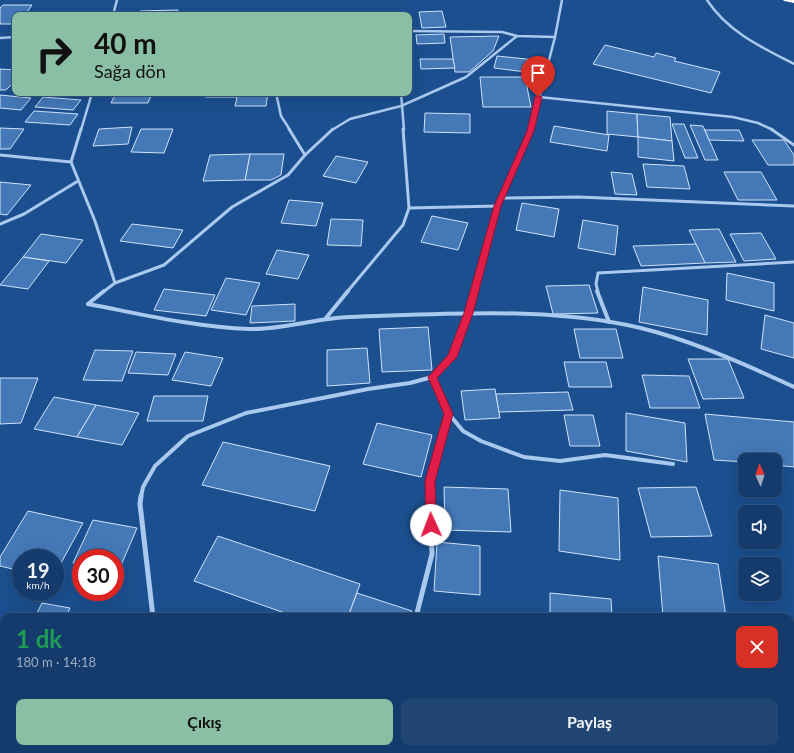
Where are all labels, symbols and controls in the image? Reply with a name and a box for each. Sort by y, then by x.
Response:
text: 40 m [94,26,157,60]
icon: right [28,28,80,80]
pin [521,56,555,97]
text: Sağa dön [94,60,166,82]
icon: arrive [527,62,549,84]
north arrow [738,453,782,497]
map controls [738,453,782,601]
position arrow [410,504,452,546]
button: sound [738,505,782,549]
speed limit sign: 30 [72,549,124,601]
button: layers [738,557,782,601]
text: 19 [26,558,50,582]
text: km/h [26,579,50,591]
text: 1 dk [16,624,62,653]
button: close [736,626,778,668]
text: 180 m · 14:18 [16,654,96,670]
button: Çıkış [16,699,393,745]
button: Paylaş [401,699,778,745]

